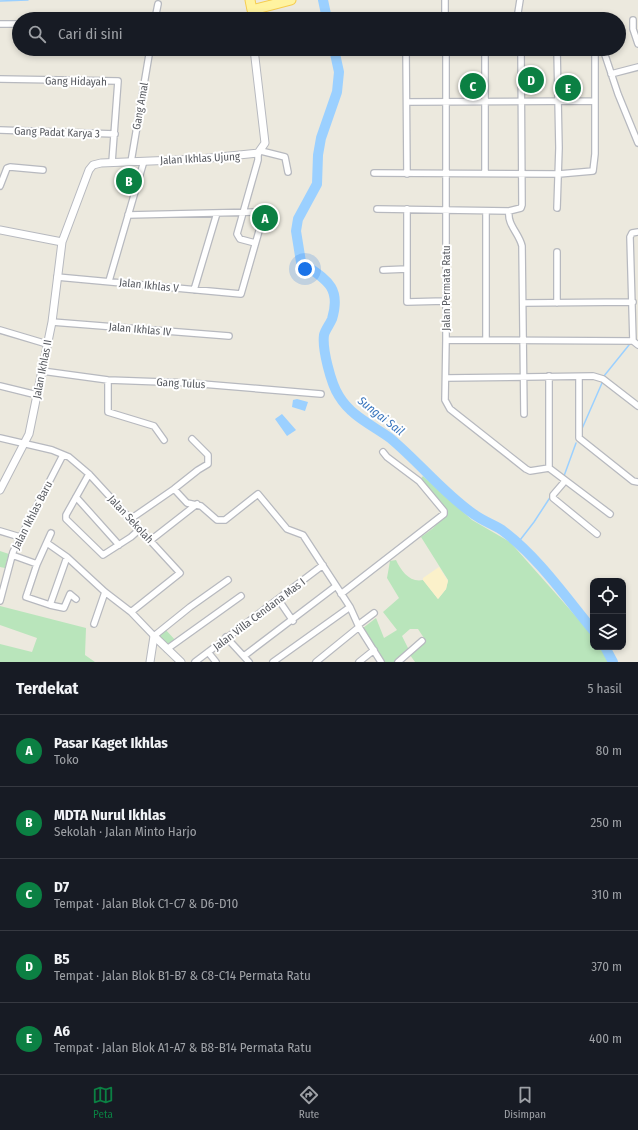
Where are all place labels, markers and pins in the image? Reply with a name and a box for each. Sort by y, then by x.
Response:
pin: D [518,65,544,95]
pin: C [460,71,486,101]
pin: E [555,73,581,103]
pin: B [116,166,142,196]
pin: A [252,203,278,233]

